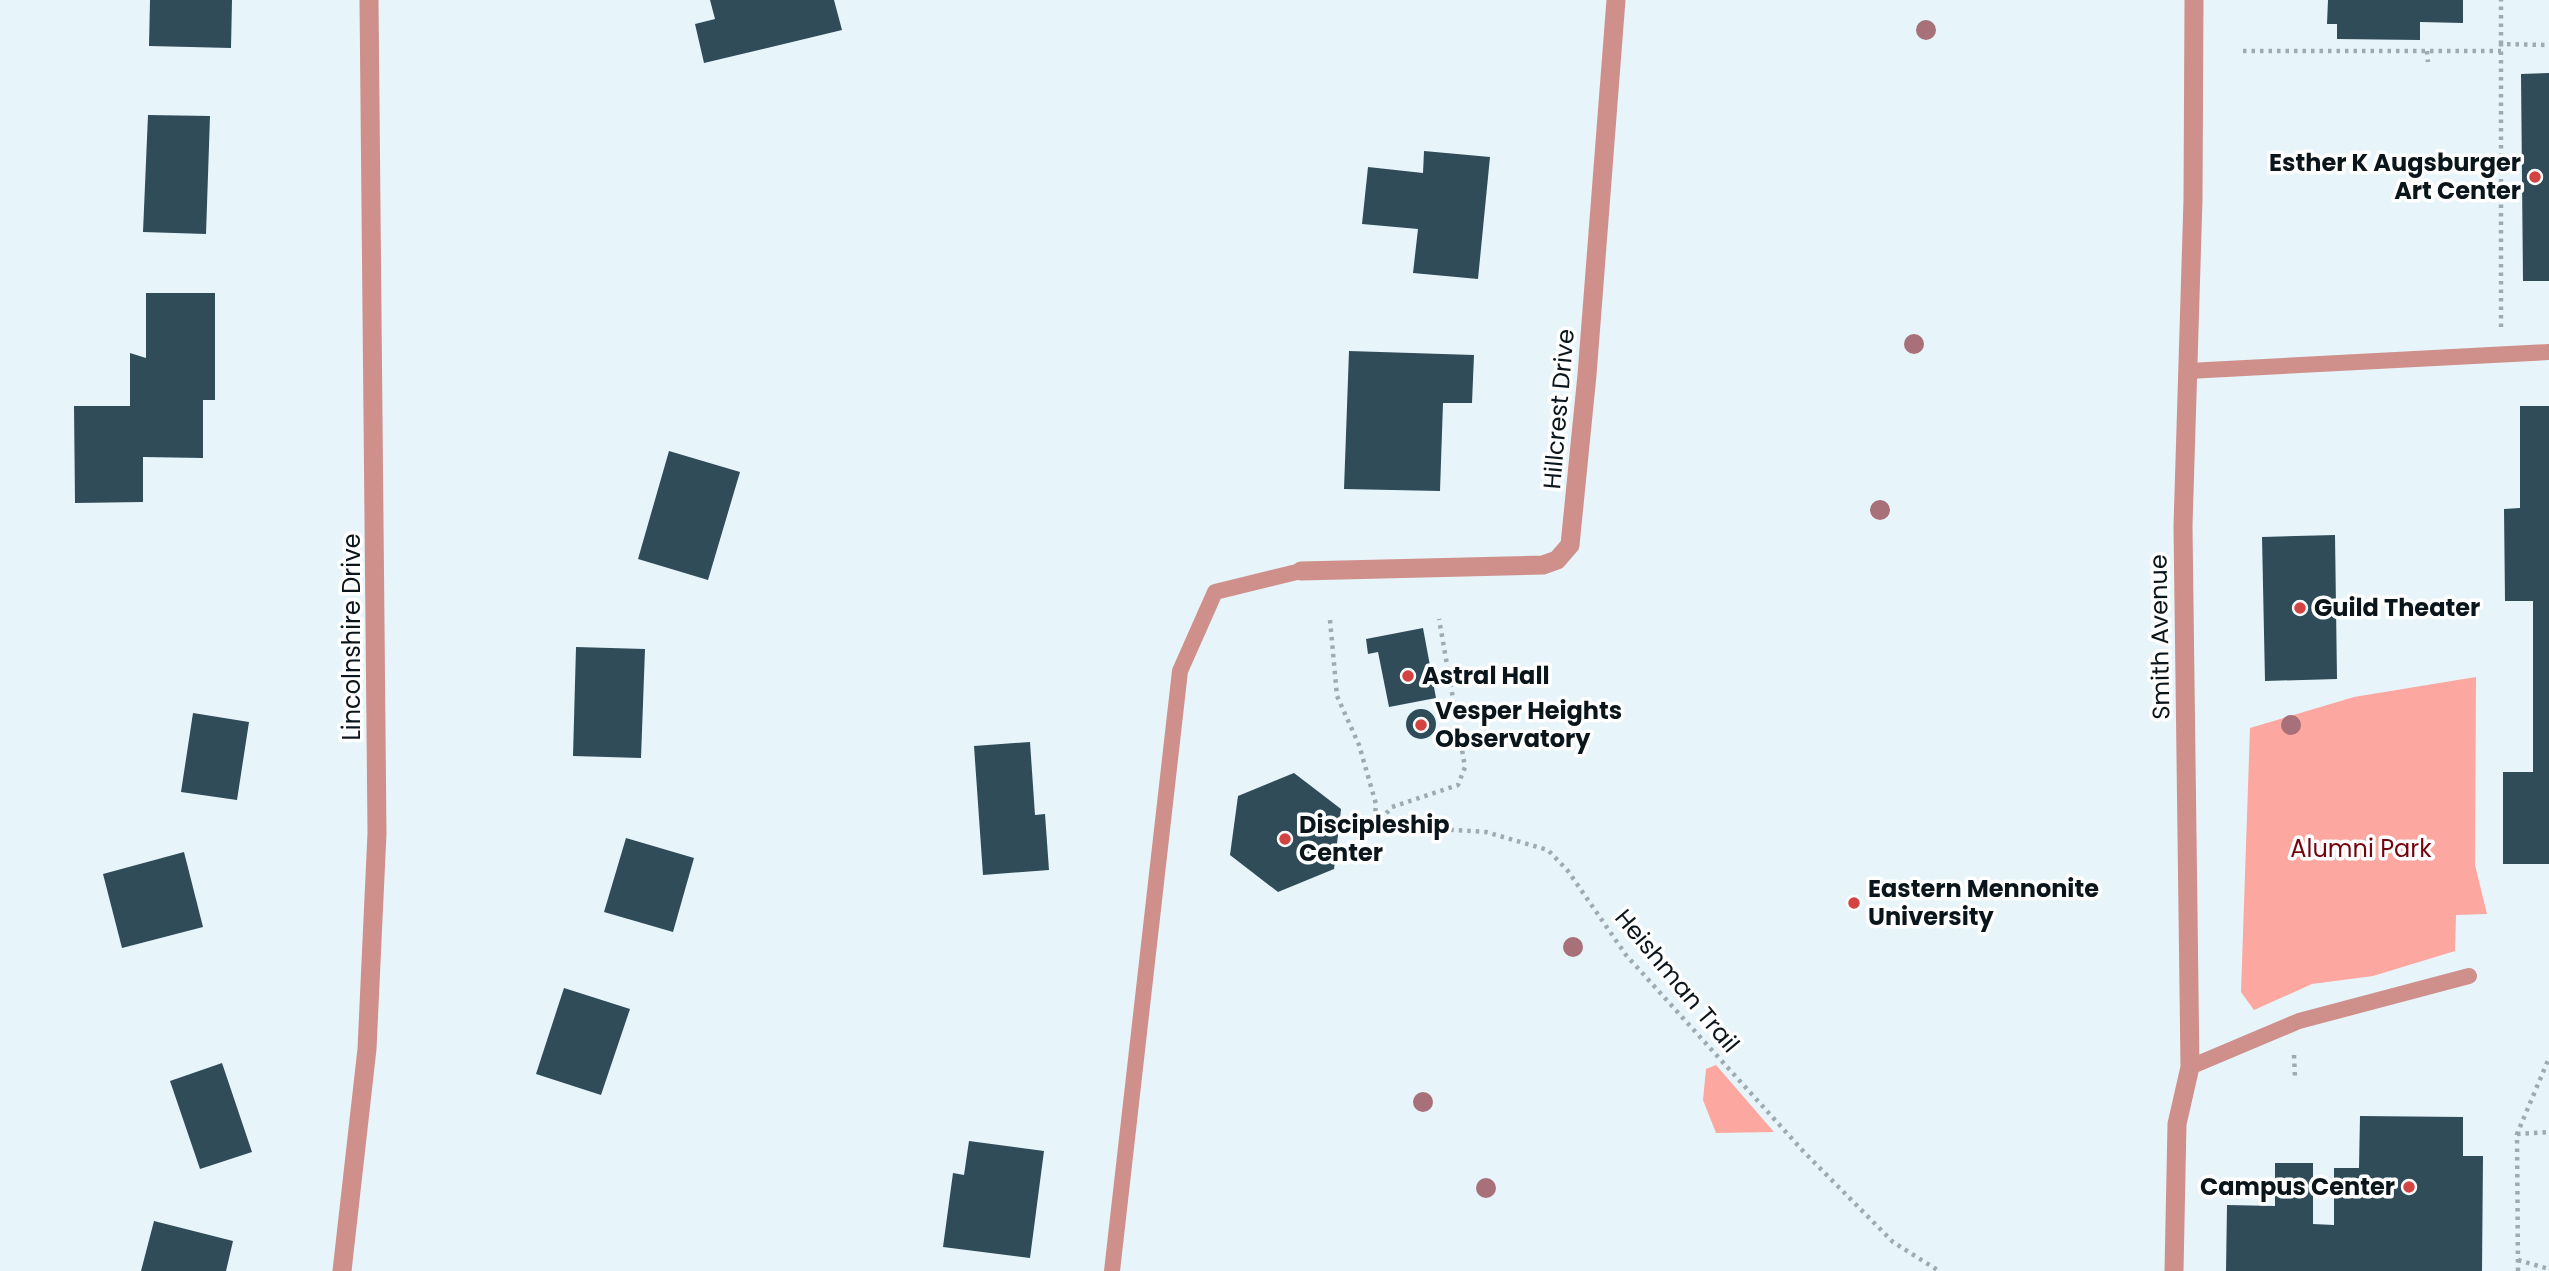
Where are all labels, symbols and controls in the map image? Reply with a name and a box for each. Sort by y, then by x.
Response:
place label: Esther K Augsburger Art Center [2269,146,2521,207]
marker: Esther K Augsburger Art Center [2527,169,2543,185]
street label: Hillcrest Drive [1535,328,1582,490]
street label: Lincolnshire Drive [335,533,368,741]
street label: Smith Avenue [2142,554,2177,720]
place label: Guild Theater [2314,591,2480,624]
marker: Guild Theater [2292,600,2308,616]
place label: Astral Hall [1422,659,1550,692]
marker: Astral Hall [1400,668,1416,684]
place label: Vesper Heights Observatory [1435,694,1622,755]
marker: Vesper Heights Observatory [1413,717,1429,733]
place label: Discipleship Center [1299,808,1450,869]
marker: Discipleship Center [1277,831,1293,847]
park label: Alumni Park [2290,832,2432,865]
place label: Eastern Mennonite University [1868,872,2099,933]
marker: Eastern Mennonite University [1846,895,1862,911]
street label: Heishman Trail [1608,902,1747,1059]
place label: Campus Center [2200,1170,2395,1203]
marker: Campus Center [2401,1179,2417,1195]

